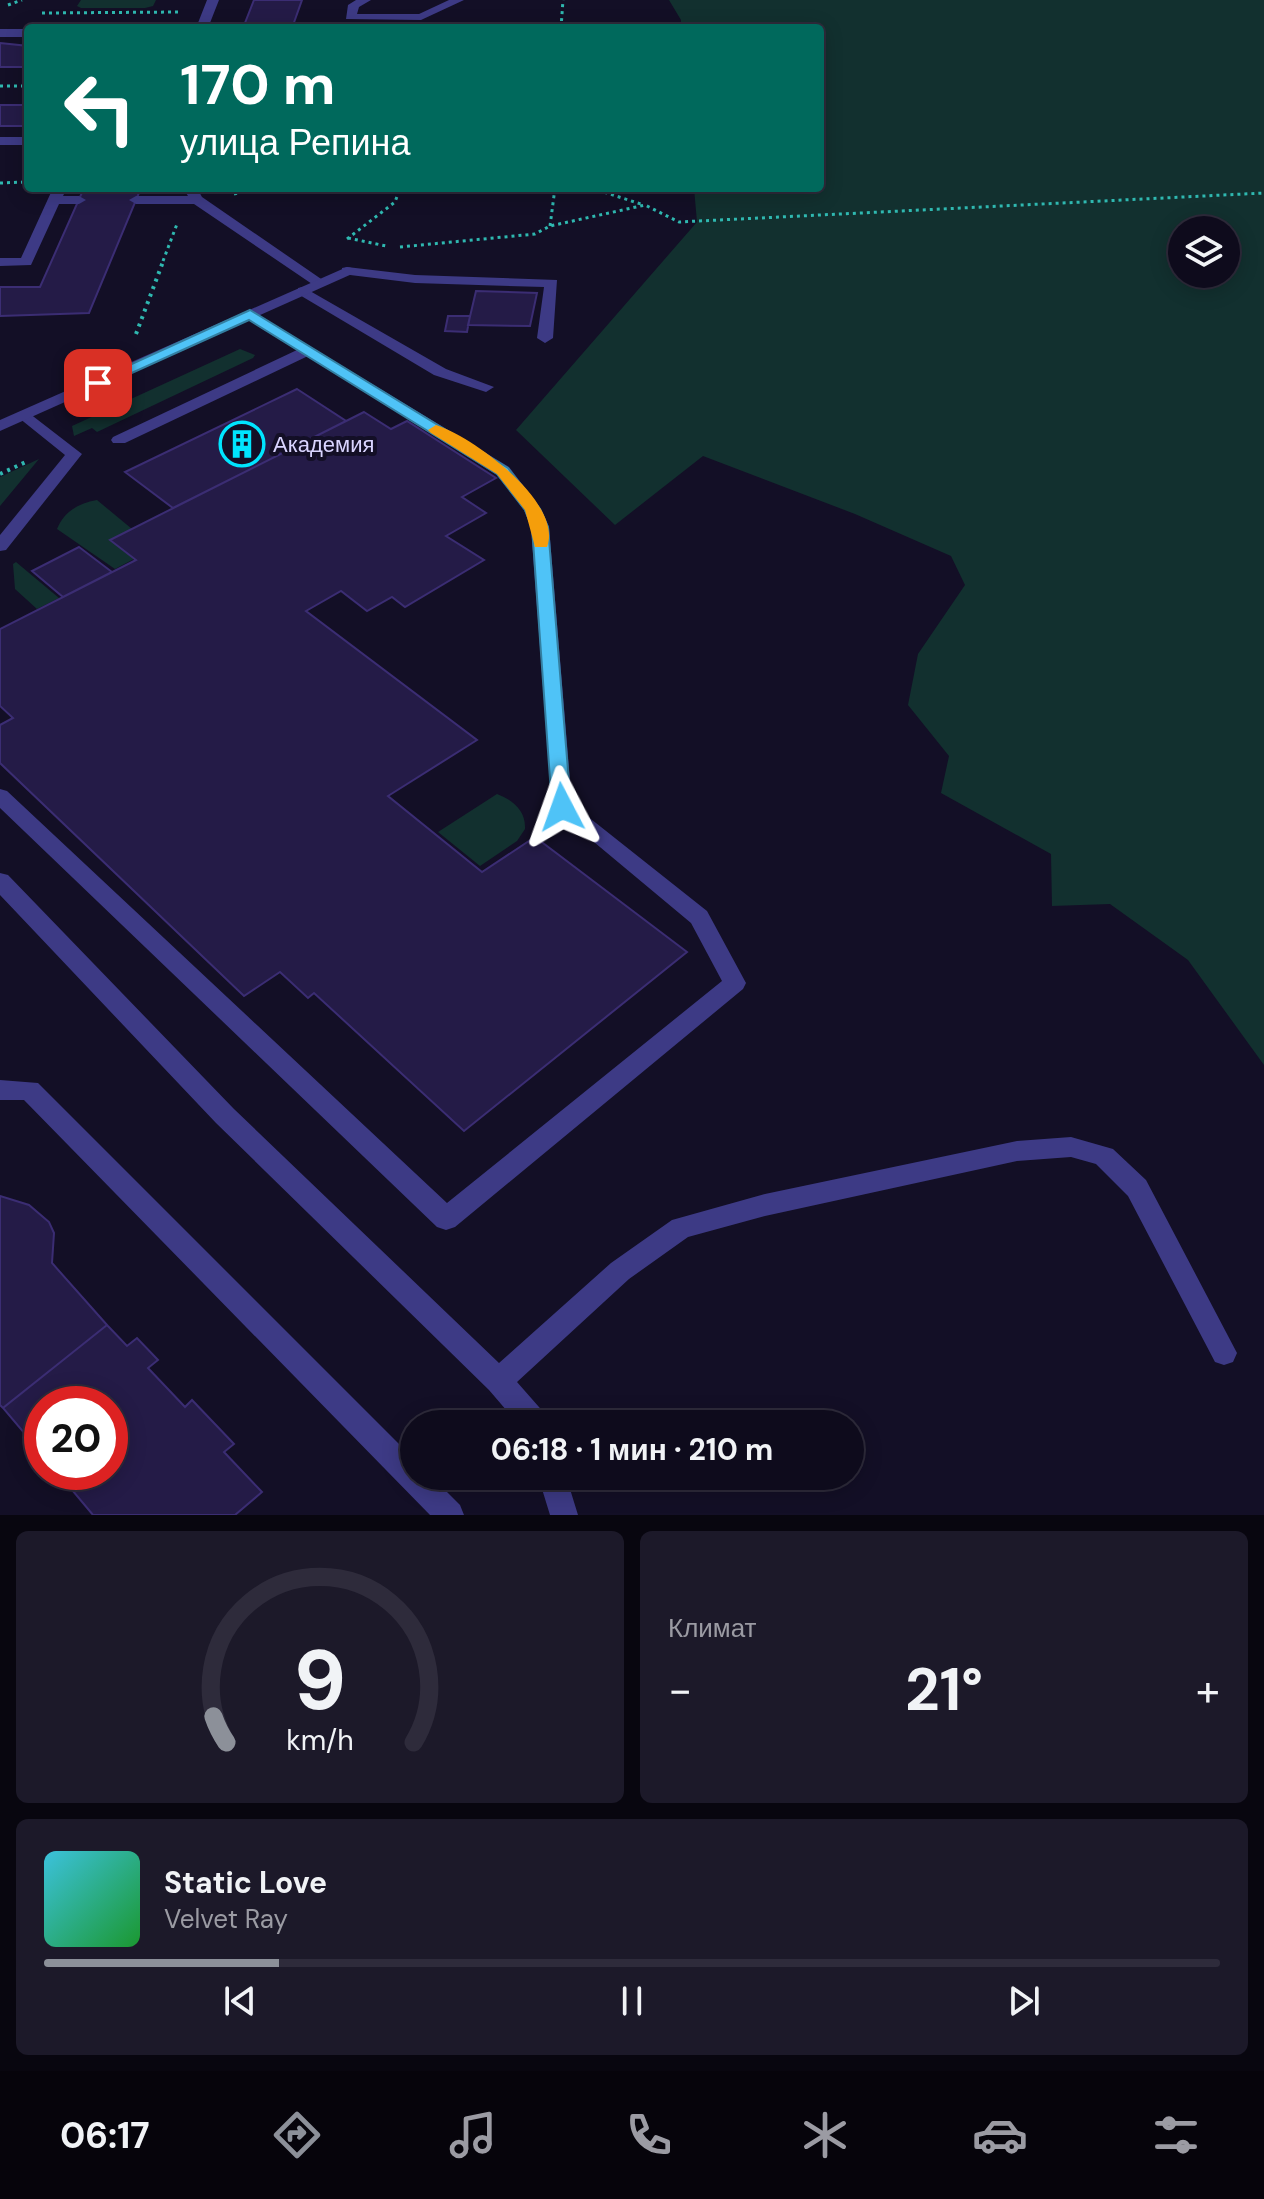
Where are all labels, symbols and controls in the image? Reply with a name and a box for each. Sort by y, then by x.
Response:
text: 170 m [180,48,335,121]
icon: left [48,56,152,160]
text: улица Репина [180,119,411,166]
map controls [1168,216,1240,288]
button: layers [1168,216,1240,288]
pin [64,349,132,417]
icon: arrive [76,361,120,405]
building icon: Академия [218,420,266,468]
place label: Академия [273,430,374,459]
position arrow [520,765,604,849]
speed limit sign: 20 [24,1386,128,1490]
text: 06:18 · 1 мин · 210 m [491,1430,773,1469]
text: Климат [668,1611,757,1645]
text: 9 [294,1626,346,1735]
text: 21° [905,1650,983,1729]
text: − [668,1661,692,1719]
text: + [1196,1661,1220,1719]
text: km/h [286,1722,354,1759]
text: Static Love [164,1863,327,1902]
text: Velvet Ray [164,1902,288,1936]
icon: previous [218,1979,262,2023]
icon: pause [610,1979,654,2023]
icon: next [1002,1979,1046,2023]
icon: directions [269,2107,325,2163]
icon: music [445,2107,501,2163]
icon: phone [621,2107,677,2163]
icon: climate [797,2107,853,2163]
icon: car [972,2107,1028,2163]
icon: filters [1148,2107,1204,2163]
text: 06:17 [60,2112,150,2159]

